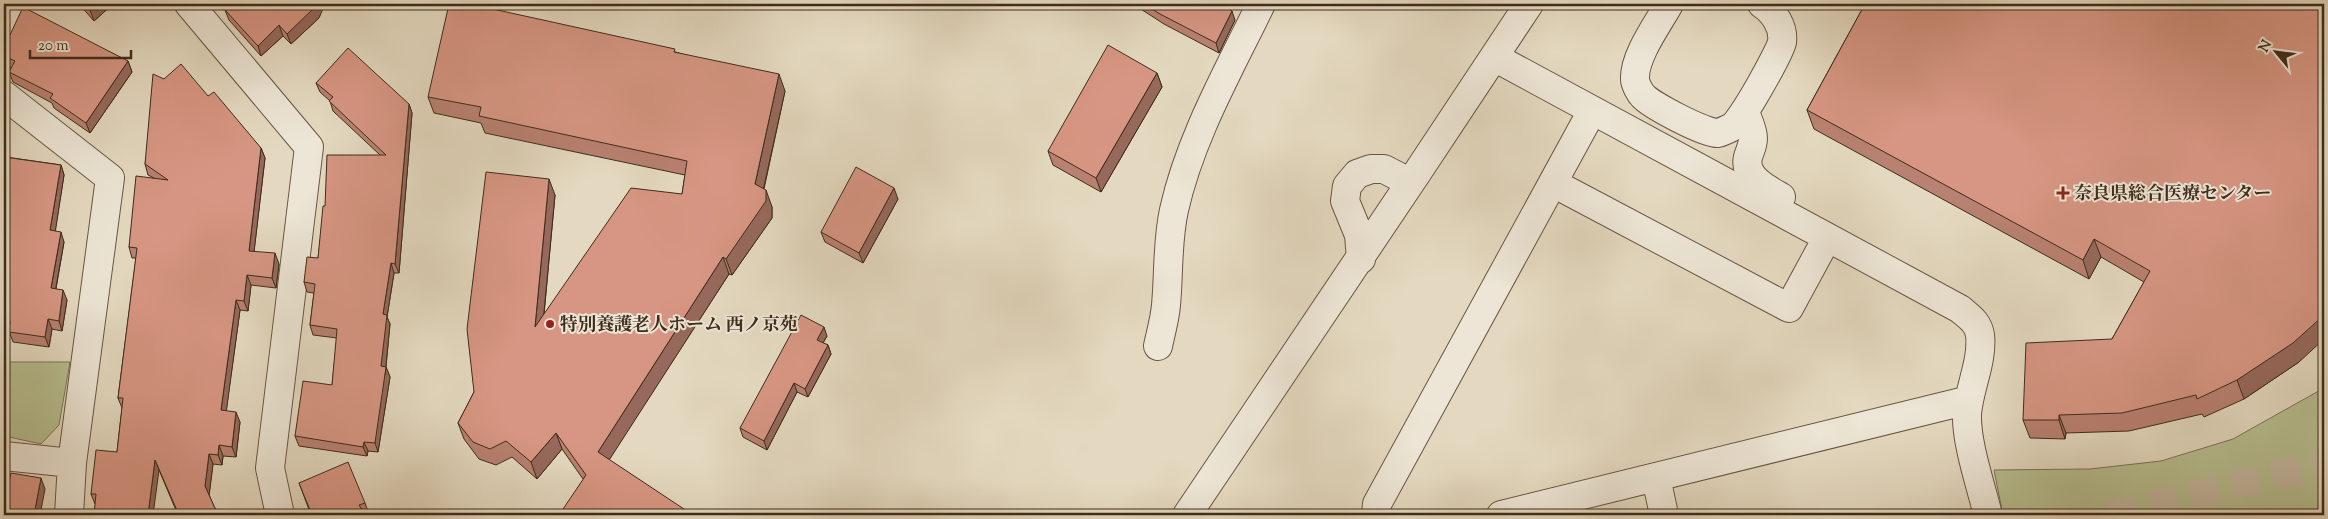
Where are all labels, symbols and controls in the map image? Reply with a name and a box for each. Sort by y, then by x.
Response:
scale bar [30,28,131,60]
north arrow [2250,28,2300,78]
text: 20 m [38,36,69,57]
text: N [2255,37,2278,56]
place label: 奈良県総合医療センター [2074,182,2271,208]
marker: 奈良県総合医療センター [2056,186,2070,200]
place label: 特別養護老人ホーム 西ノ京苑 [560,313,798,339]
marker: 特別養護老人ホーム 西ノ京苑 [544,318,556,330]

